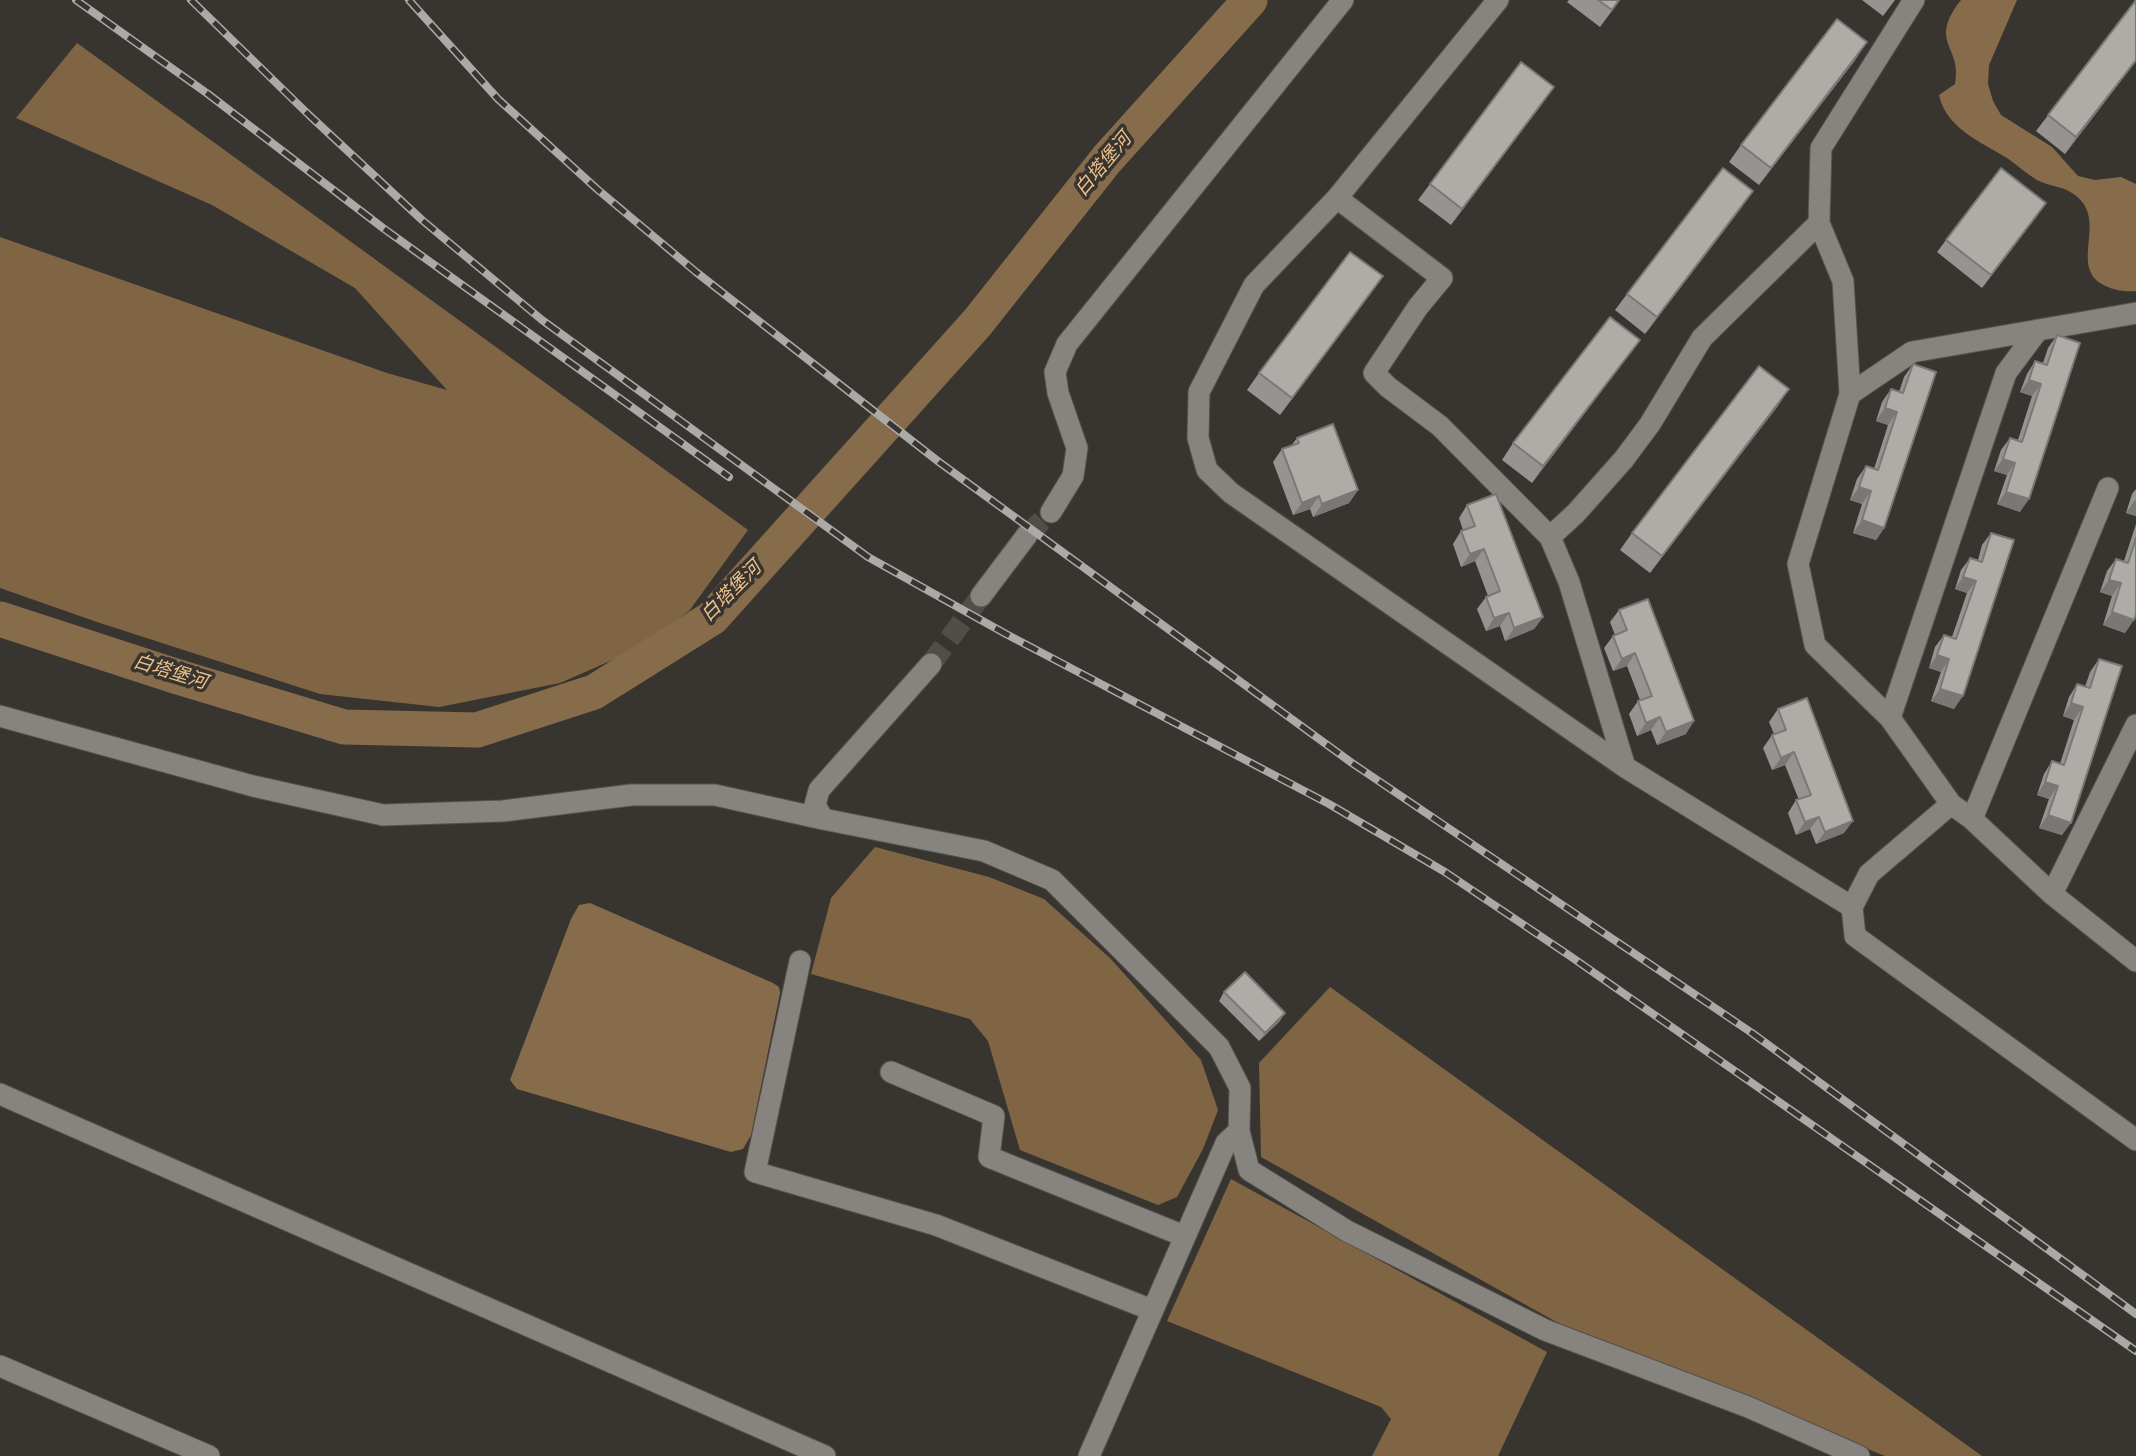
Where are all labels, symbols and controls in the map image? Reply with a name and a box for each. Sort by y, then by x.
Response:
water label: 白塔堡河 [1071,129,1137,201]
water label: 白塔堡河 [697,557,767,627]
water label: 白塔堡河 [130,651,210,695]

